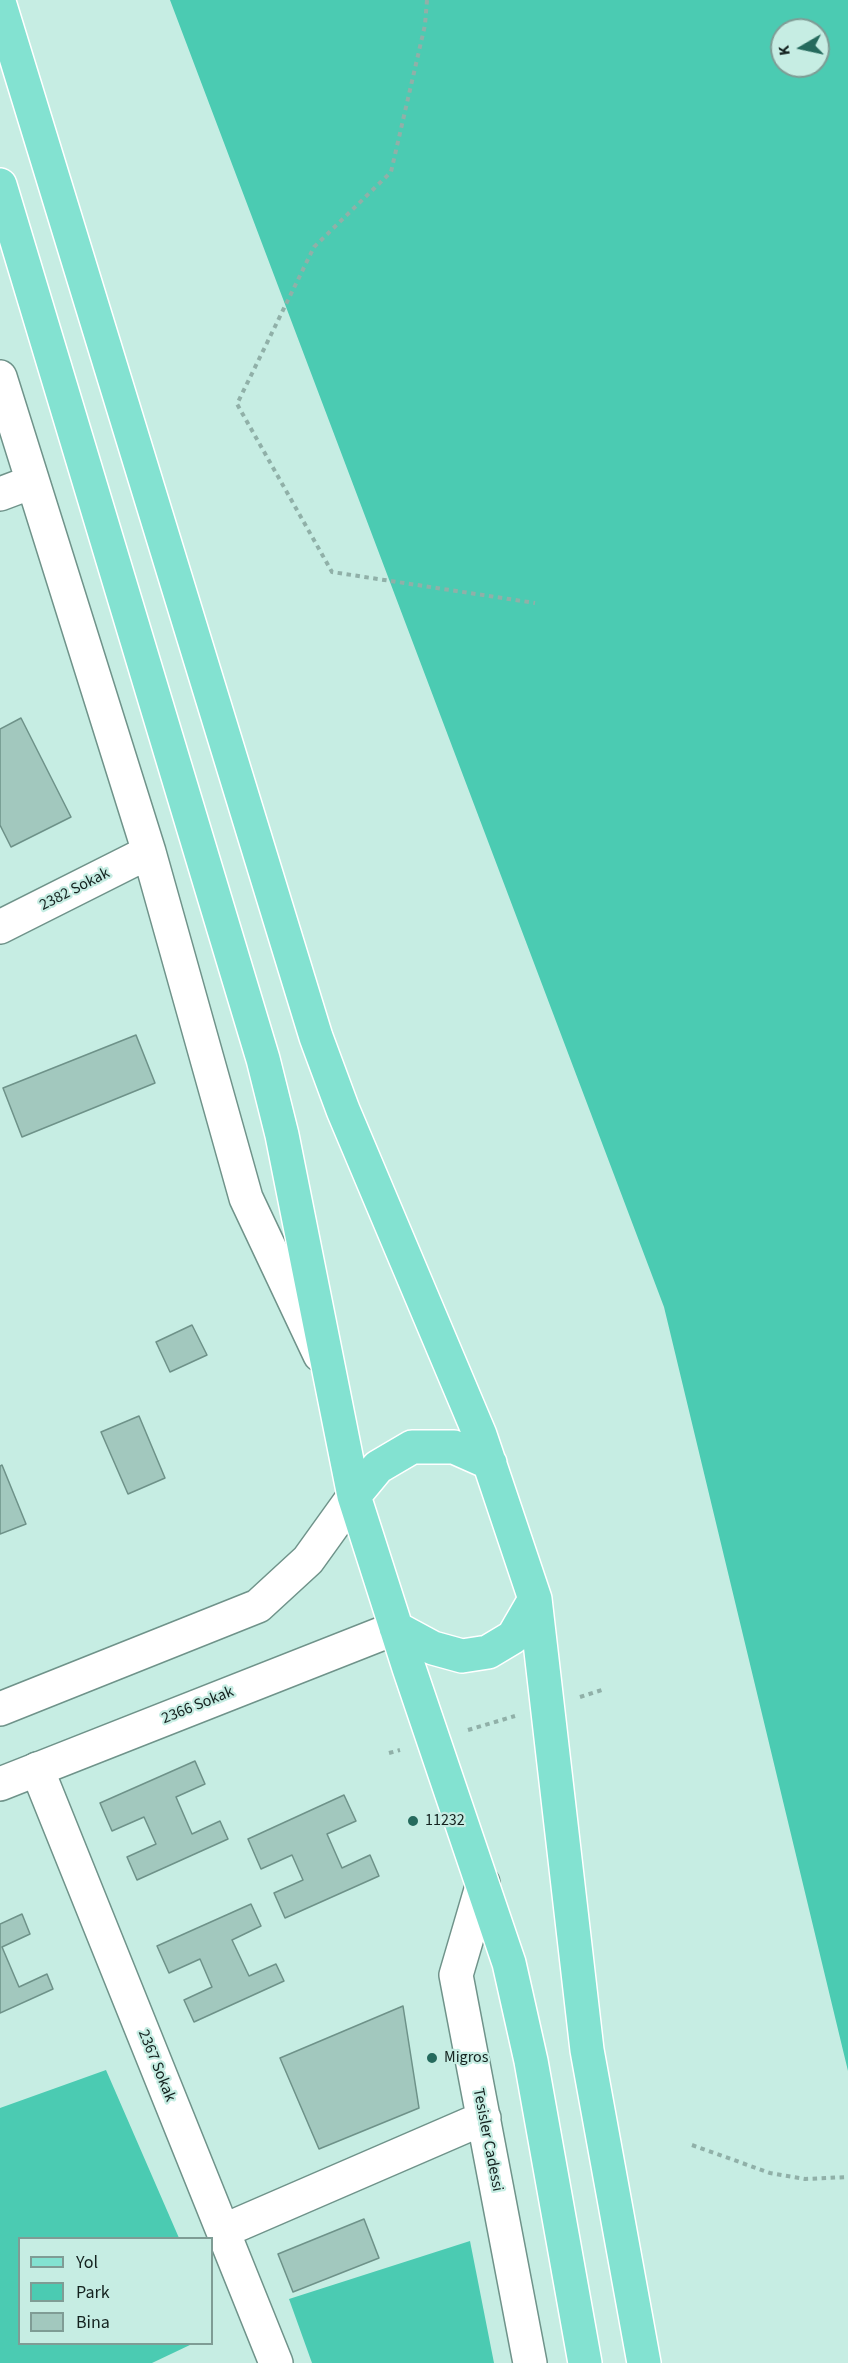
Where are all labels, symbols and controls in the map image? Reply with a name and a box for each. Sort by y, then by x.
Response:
north arrow [770,18,830,78]
text: K [773,44,796,57]
street label: 2382 Sokak [37,864,113,916]
street label: 2366 Sokak [159,1683,237,1729]
place label: 11232 [425,1811,465,1831]
marker: 11232 [406,1814,420,1828]
street label: 2367 Sokak [133,2027,179,2105]
place label: Migros [444,2048,488,2068]
marker: Migros [425,2051,439,2065]
street label: Tesisler Cadessi [468,2087,506,2193]
legend [18,2237,213,2345]
text: Yol [76,2250,98,2275]
text: Park [76,2280,110,2305]
text: Bina [76,2310,110,2335]

